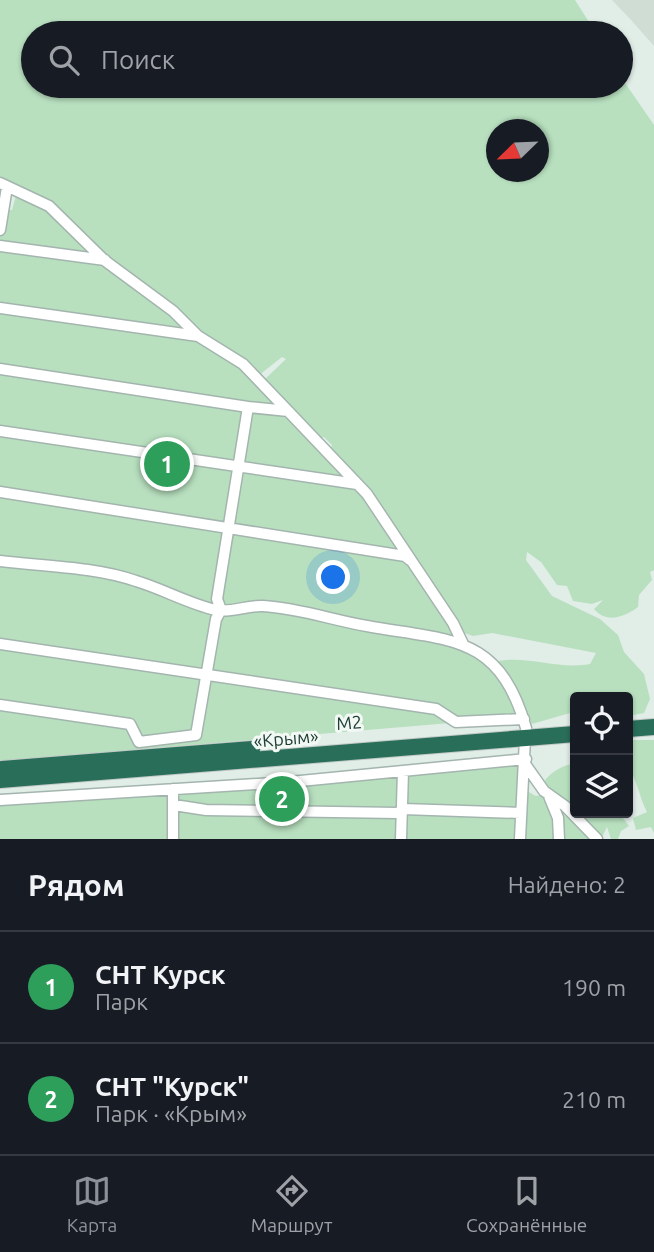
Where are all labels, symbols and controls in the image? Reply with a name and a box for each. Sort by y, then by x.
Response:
search box [21,21,633,98]
icon: search [45,41,83,79]
text: Поиск [101,45,175,74]
north arrow [486,119,549,182]
pin: 1 [144,438,190,490]
your location [316,560,350,594]
map controls [570,692,633,818]
button: locate [570,692,633,755]
street label: М2 [335,711,363,733]
street label: «Крым» [253,725,319,751]
button: layers [570,755,633,818]
pin: 2 [259,773,305,825]
text: Рядом [28,868,124,902]
text: Найдено: 2 [508,872,626,897]
text: СНТ Курск [95,960,226,989]
text: 1 [45,975,57,1000]
text: 190 m [562,975,626,1000]
text: Парк [95,989,148,1014]
text: СНТ "Курск" [95,1072,249,1101]
text: 2 [45,1087,57,1112]
text: 210 m [562,1087,626,1112]
text: Парк · «Крым» [95,1101,247,1126]
tab: Карта [67,1172,117,1236]
tab: Маршрут [251,1172,333,1236]
tab: Сохранённые [466,1172,587,1236]

